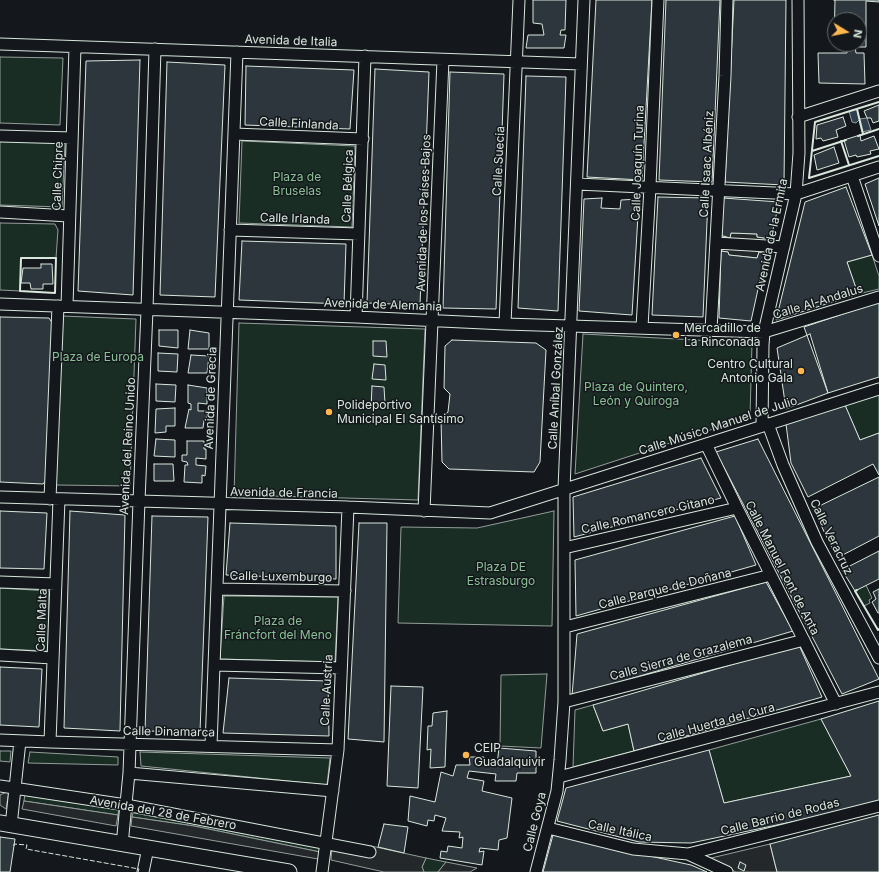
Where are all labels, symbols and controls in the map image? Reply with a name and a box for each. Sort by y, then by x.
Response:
north arrow [827,12,867,52]
text: N [850,29,865,39]
street label: Avenida de Italia [244,32,338,50]
street label: Calle Joaquín Turina [629,105,647,221]
street label: Calle Isaac Albéniz [697,110,717,218]
street label: Calle Finlanda [259,115,339,133]
street label: Calle Suecia [490,126,508,196]
street label: Avenida de los Países Bajos [414,134,434,292]
street label: Calle Chipre [50,141,66,211]
street label: Calle Bélgica [340,149,356,223]
park label: Plaza de Bruselas [273,170,321,198]
street label: Avenida de la Ermita [753,177,791,293]
street label: Calle Irlanda [260,211,330,227]
street label: Calle Al-Andalus [771,281,865,323]
street label: Avenida de Alemania [324,296,442,314]
place label: Mercadillo de La Rinconada [684,321,761,349]
street label: Calle Aníbal González [546,326,566,450]
marker: Mercadillo de La Rinconada [671,330,681,340]
street label: Avenida de Grecia [202,346,220,450]
park label: Plaza de Europa [52,350,144,364]
place label: Centro Cultural Antonio Gala [707,357,793,385]
marker: Centro Cultural Antonio Gala [796,366,806,376]
street label: Avenida del Reino Unido [117,377,139,515]
park label: Plaza de Quintero, León y Quiroga [584,380,688,408]
street label: Calle Músico Manuel de Julio [637,394,799,458]
place label: Polideportivo Municipal El Santísimo [337,398,464,426]
marker: Polideportivo Municipal El Santísimo [324,407,334,417]
street label: Avenida de Francia [230,485,338,501]
street label: Calle Romancero Gitano [580,493,716,537]
street label: Calle Veracruz [806,497,856,577]
street label: Calle Manuel Font de Anta [742,498,822,638]
park label: Plaza DE Estrasburgo [467,560,535,588]
street label: Calle Parque de Doñana [597,566,733,612]
street label: Calle Luxemburgo [230,569,332,585]
street label: Calle Malta [34,588,50,652]
park label: Plaza de Fráncfort del Meno [224,614,332,642]
street label: Calle Sierra de Grazalema [608,632,754,684]
street label: Calle Austria [318,654,336,726]
street label: Calle Huerta del Cura [656,700,776,746]
street label: Calle Dinamarca [123,724,215,740]
place label: CEIP Guadalquivir [474,741,545,769]
marker: CEIP Guadalquivir [461,750,471,760]
street label: Calle Goya [521,791,549,853]
street label: Avenida del 28 de Febrero [89,793,237,833]
street label: Calle Barrio de Rodas [719,795,841,839]
street label: Calle Itálica [587,817,653,845]

